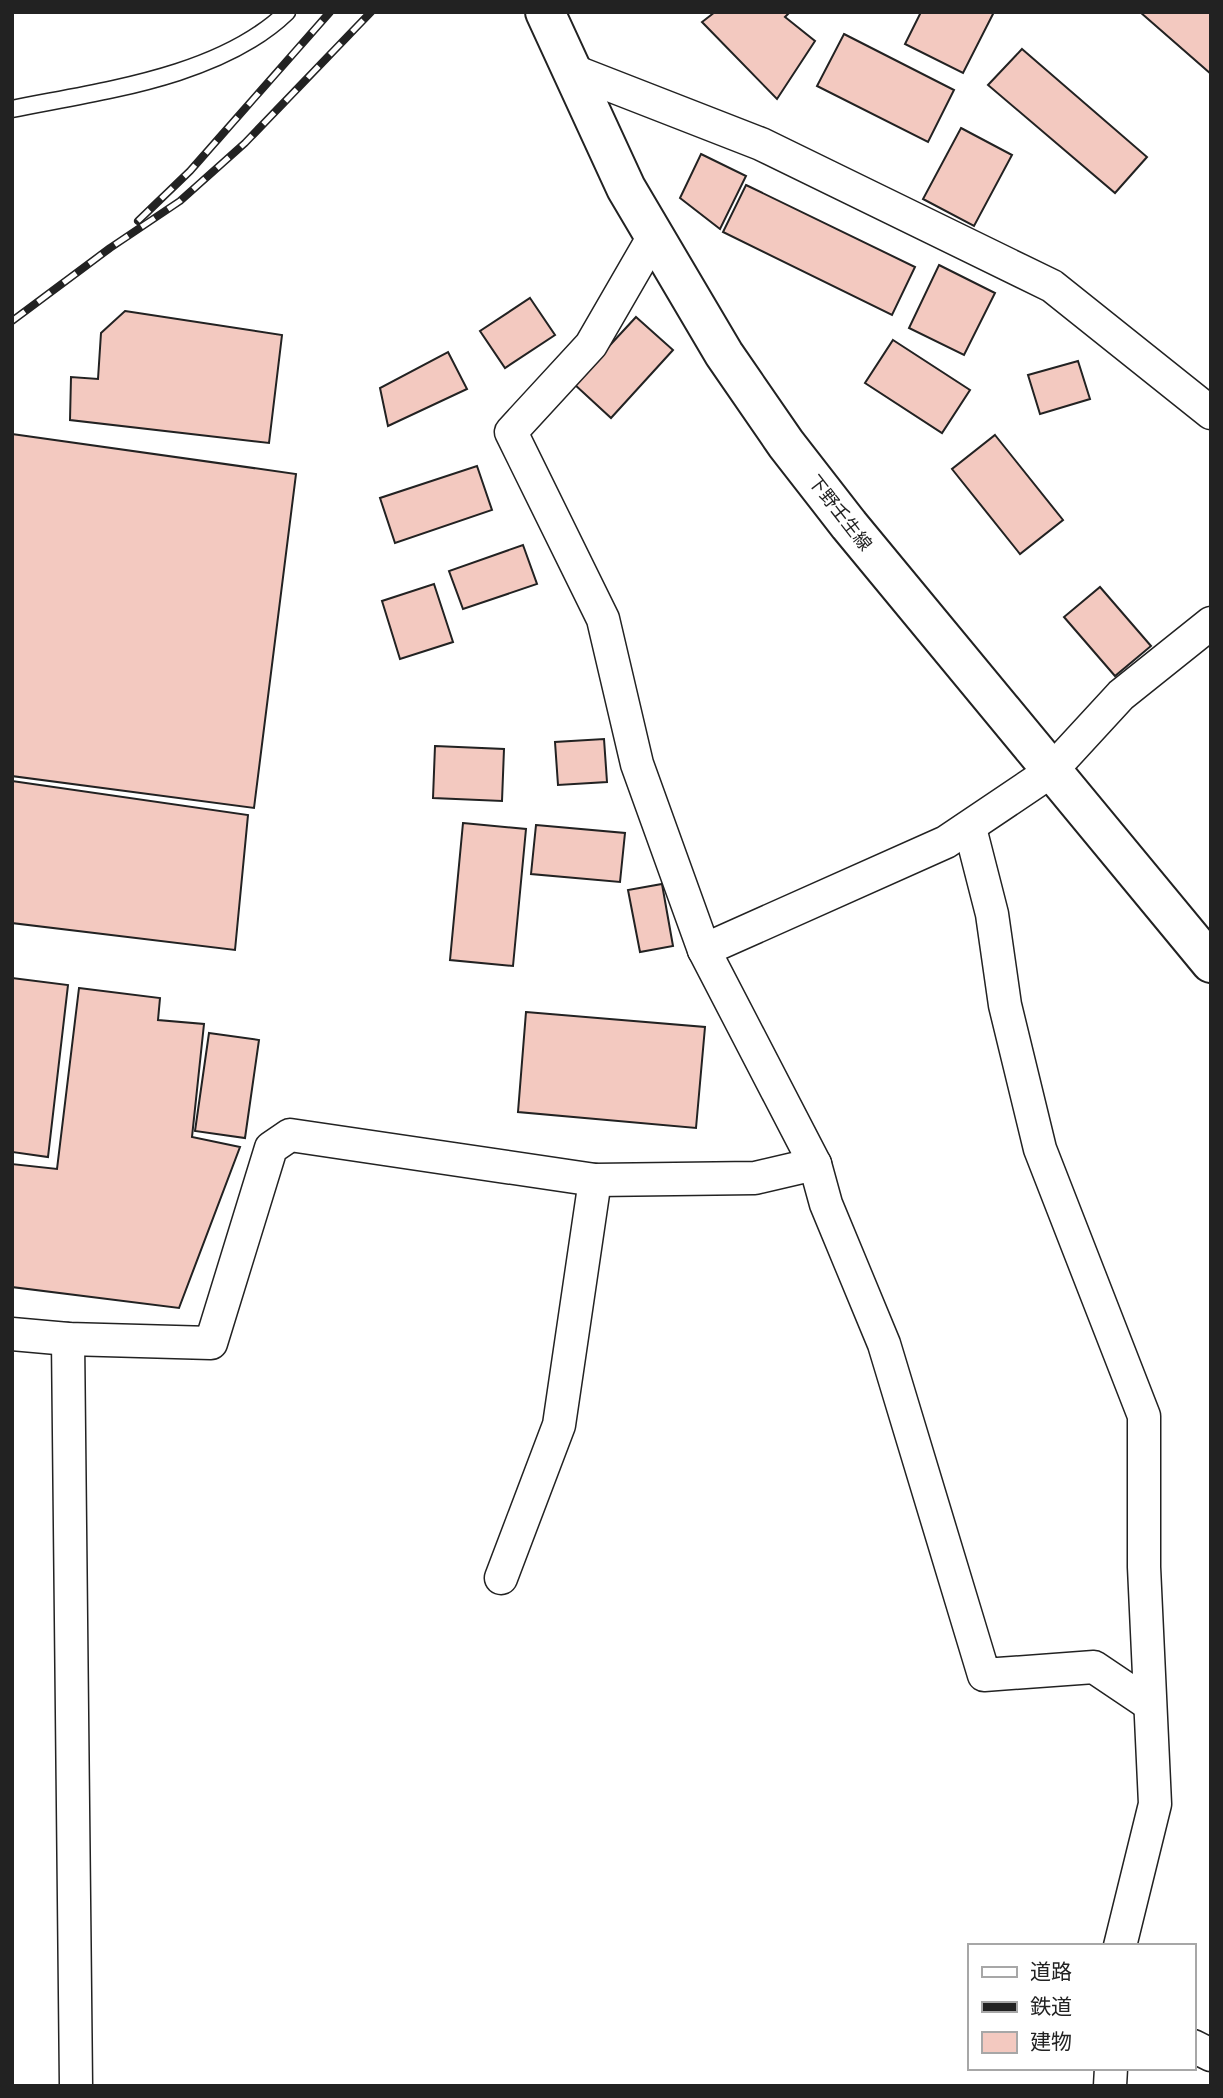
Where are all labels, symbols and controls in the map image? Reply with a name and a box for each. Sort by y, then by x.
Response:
street label: 下野壬生線 [804,471,876,555]
legend [968,1944,1195,2070]
text: 道路 [1030,1959,1072,1984]
text: 鉄道 [1030,1994,1072,2019]
text: 建物 [1030,2029,1072,2054]

